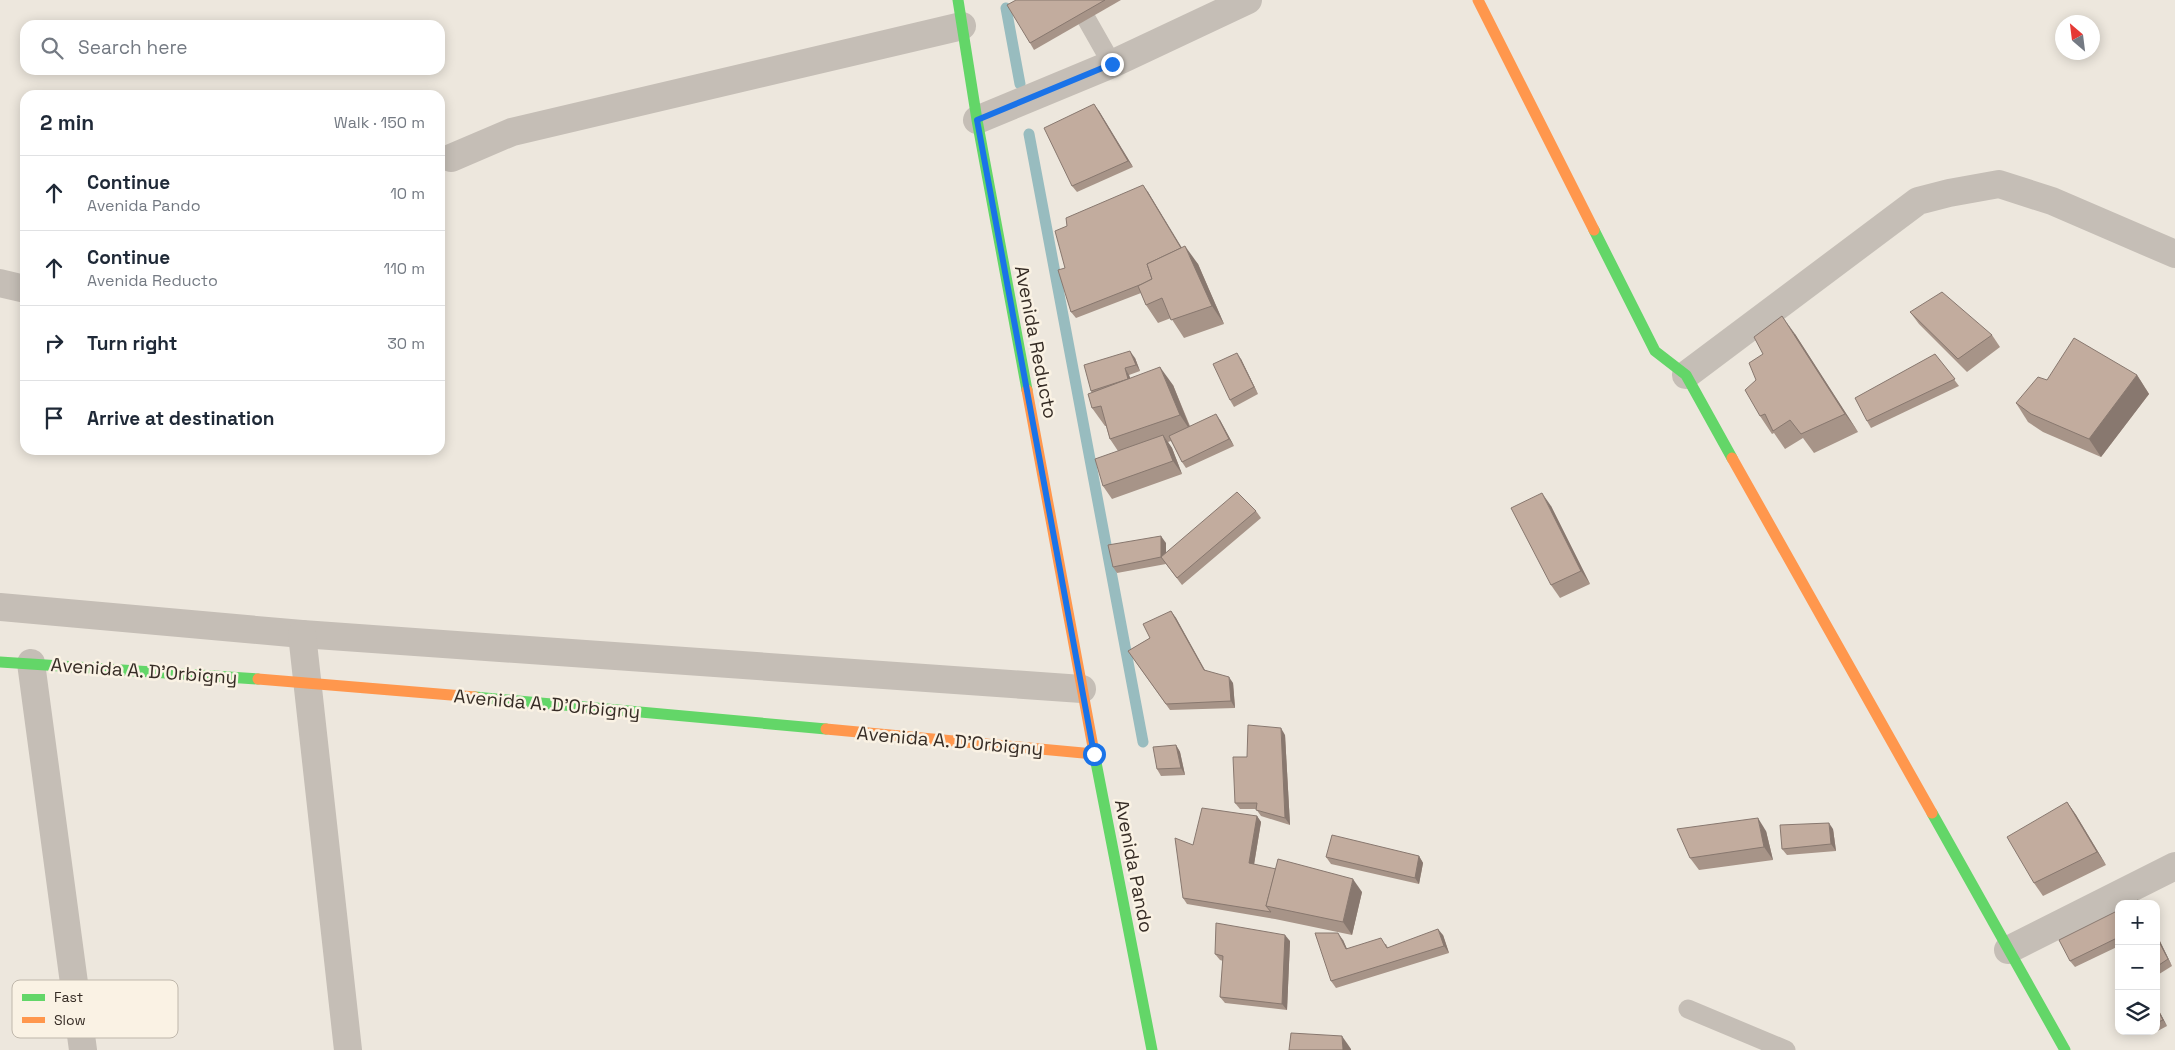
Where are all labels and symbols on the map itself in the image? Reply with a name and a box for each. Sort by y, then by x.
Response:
north arrow [2055,15,2100,60]
route end [1101,53,1124,76]
street label: Avenida Reducto [1009,263,1063,421]
street label: Avenida A. D'Orbigny [50,652,238,690]
street label: Avenida A. D'Orbigny [453,683,641,725]
street label: Avenida A. D'Orbigny [856,720,1044,762]
route start [1083,743,1106,766]
street label: Avenida Pando [1109,797,1159,935]
legend [12,980,178,1038]
text: Fast [54,988,83,1006]
text: Slow [54,1011,86,1029]

